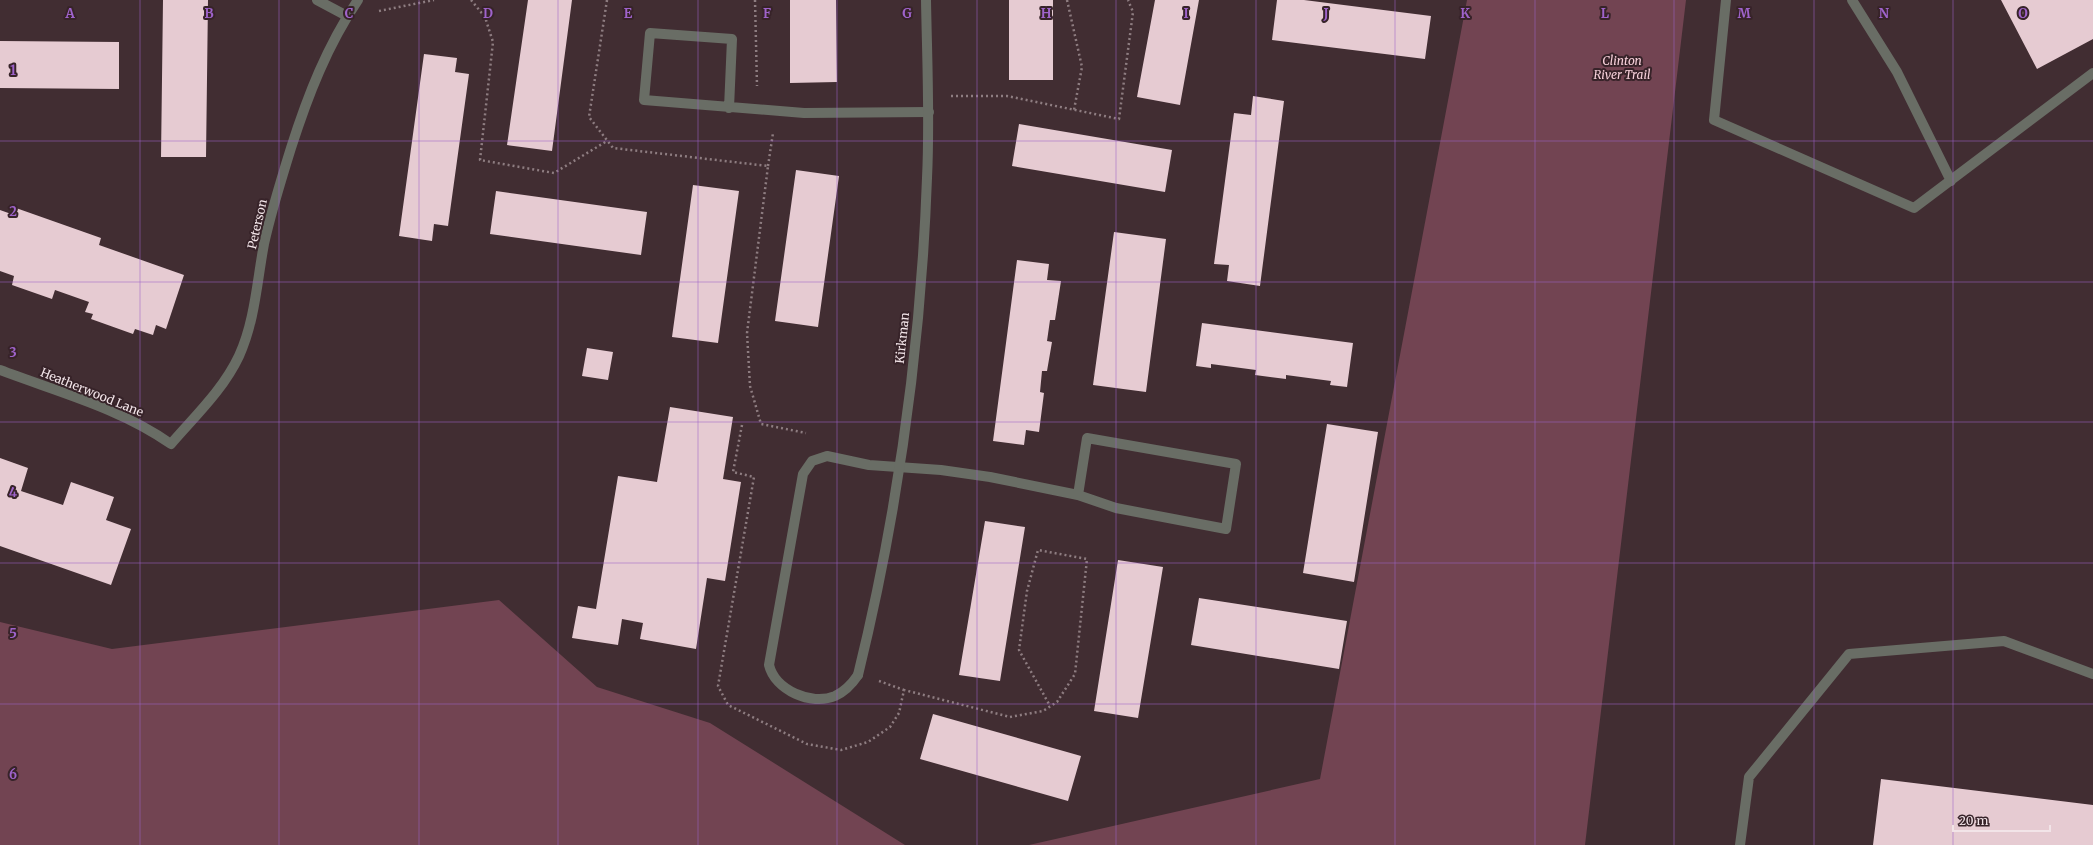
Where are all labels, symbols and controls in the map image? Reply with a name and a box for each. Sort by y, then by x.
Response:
text: A [64,5,75,22]
text: B [204,5,214,22]
text: C [345,5,354,22]
text: D [483,5,493,22]
text: E [624,5,633,22]
text: F [763,5,771,22]
text: G [902,5,912,22]
text: H [1041,5,1052,22]
text: I [1183,5,1189,22]
text: J [1322,5,1329,22]
text: K [1460,5,1470,22]
text: L [1601,5,1610,22]
text: M [1737,5,1751,22]
text: N [1879,5,1890,22]
text: O [2018,5,2028,22]
park label: Clinton River Trail [1594,53,1651,82]
text: 1 [10,62,16,79]
street label: Peterson [244,198,270,250]
text: 2 [9,203,17,220]
street label: Kirkman [892,312,912,364]
text: 3 [9,344,17,361]
street label: Heatherwood Lane [38,364,146,420]
text: 4 [9,484,18,501]
text: 5 [9,625,17,642]
text: 6 [9,766,17,783]
scale bar [1953,807,2050,833]
text: 20 m [1959,813,1988,828]

